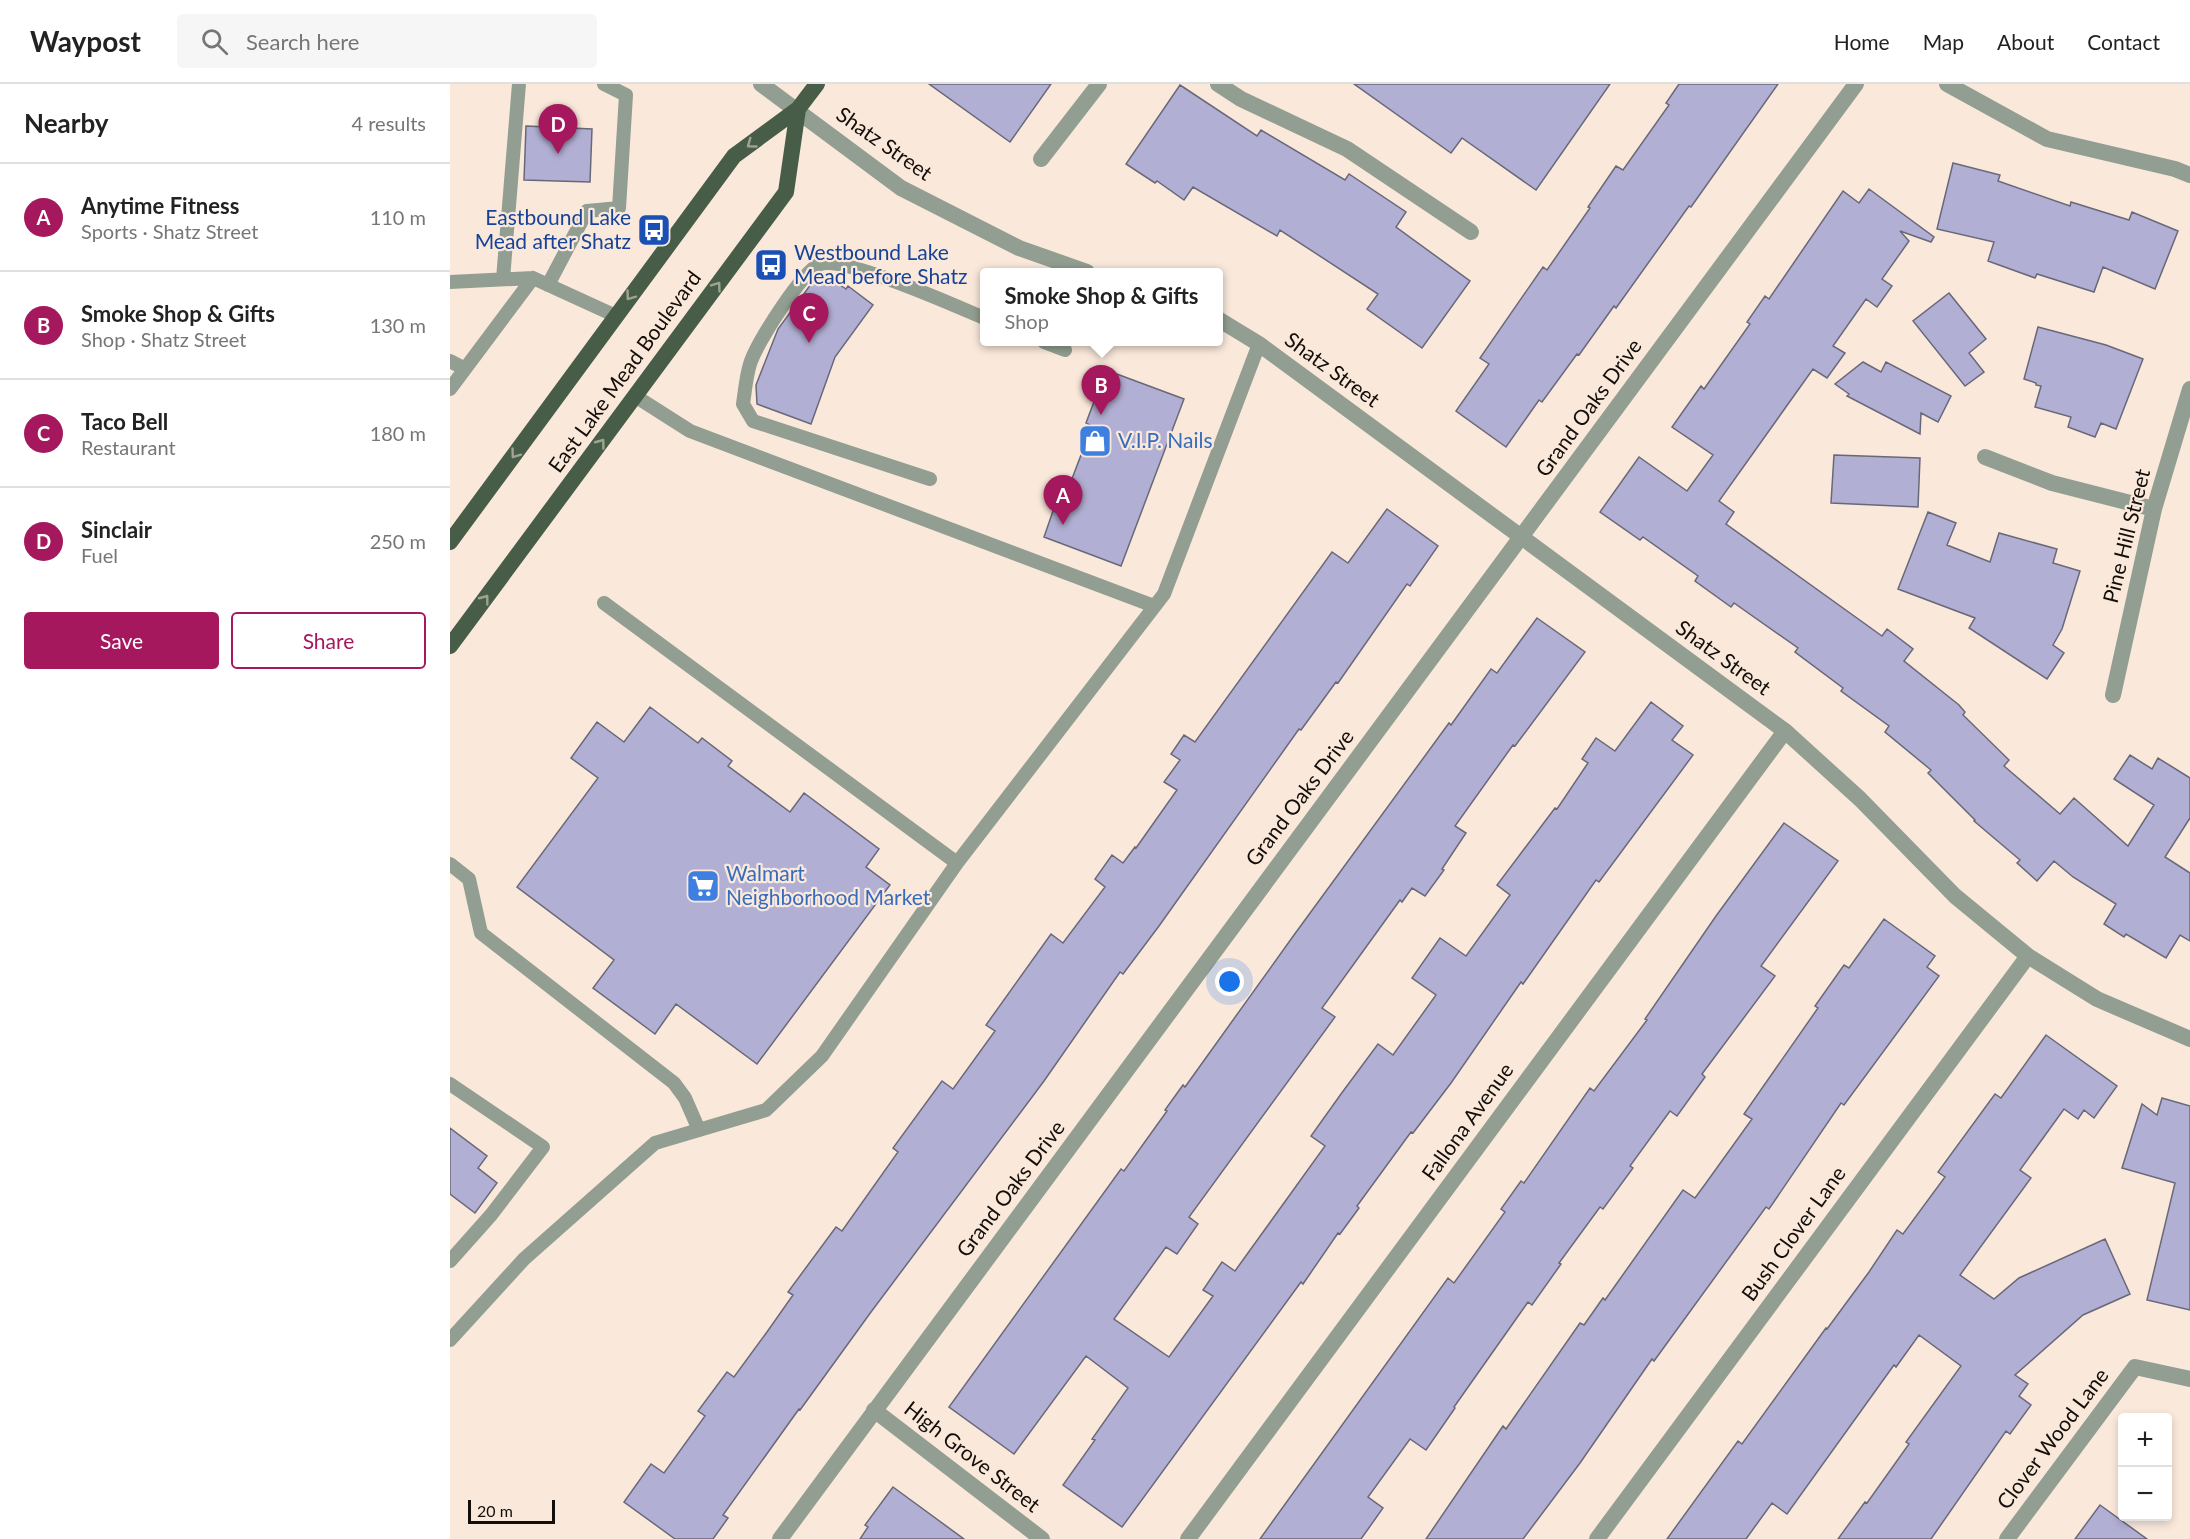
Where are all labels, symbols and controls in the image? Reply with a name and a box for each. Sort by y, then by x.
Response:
search box [177,14,597,68]
text: Waypost [30,24,141,58]
icon: search [198,25,231,58]
text: Search here [246,28,359,55]
text: Home [1834,29,1890,54]
text: Map [1923,29,1964,54]
text: About [1997,29,2054,54]
text: Contact [2087,29,2160,54]
street label: Shatz Street [832,101,938,185]
pin: D [538,104,578,154]
text: Nearby [24,107,109,139]
text: 4 results [351,111,426,135]
one-way arrow [746,137,757,148]
text: Anytime Fitness [81,192,239,219]
place label: Eastbound Lake Mead after Shatz [475,204,631,253]
text: A [37,205,50,229]
text: 110 m [370,205,426,229]
bus stop icon: Eastbound Lake Mead after Shatz [636,212,672,248]
text: Sports · Shatz Street [81,219,258,243]
place label: Westbound Lake Mead before Shatz [794,239,967,288]
bus stop icon: Westbound Lake Mead before Shatz [753,247,789,283]
street label: East Lake Mead Boulevard [542,266,705,477]
popup [980,268,1223,346]
one-way arrow [709,281,720,292]
text: Smoke Shop & Gifts [1004,282,1199,309]
one-way arrow [627,290,638,301]
pin: C [790,294,828,343]
text: Smoke Shop & Gifts [81,300,275,327]
text: Shop [1004,309,1049,333]
text: B [37,313,50,337]
text: 130 m [370,313,426,337]
street label: Shatz Street [1281,326,1385,412]
text: Shop · Shatz Street [81,327,246,351]
street label: Grand Oaks Drive [1529,333,1646,481]
pin: B [1082,366,1120,415]
text: Taco Bell [81,408,168,435]
text: C [37,421,50,445]
text: 180 m [370,421,426,445]
shop icon: V.I.P. Nails [1077,423,1113,459]
place label: V.I.P. Nails [1118,427,1213,452]
text: Restaurant [81,435,176,459]
one-way arrow [594,438,605,449]
one-way arrow [511,447,522,458]
street label: Pine Hill Street [2097,466,2154,605]
pin: A [1044,476,1082,525]
text: Sinclair [81,516,152,543]
text: D [36,529,51,553]
text: 250 m [370,529,426,553]
text: Fuel [81,543,118,567]
one-way arrow [478,595,489,606]
button: Save [24,612,219,669]
button: Share [231,612,426,669]
street label: Shatz Street [1672,614,1776,700]
street label: Grand Oaks Drive [1239,724,1358,870]
place label: Walmart Neighborhood Market [726,860,931,909]
supermarket icon: Walmart Neighborhood Market [685,868,721,904]
your location [1215,967,1244,996]
street label: Fallona Avenue [1416,1058,1518,1185]
street label: Grand Oaks Drive [950,1115,1069,1261]
street label: Bush Clover Lane [1736,1161,1850,1305]
street label: Clover Wood Lane [1991,1363,2113,1514]
street label: High Grove Street [900,1395,1046,1517]
map controls [2118,1413,2172,1521]
button: + [2118,1413,2172,1467]
button: − [2118,1467,2172,1521]
scale bar [468,1497,555,1524]
text: 20 m [477,1501,513,1520]

